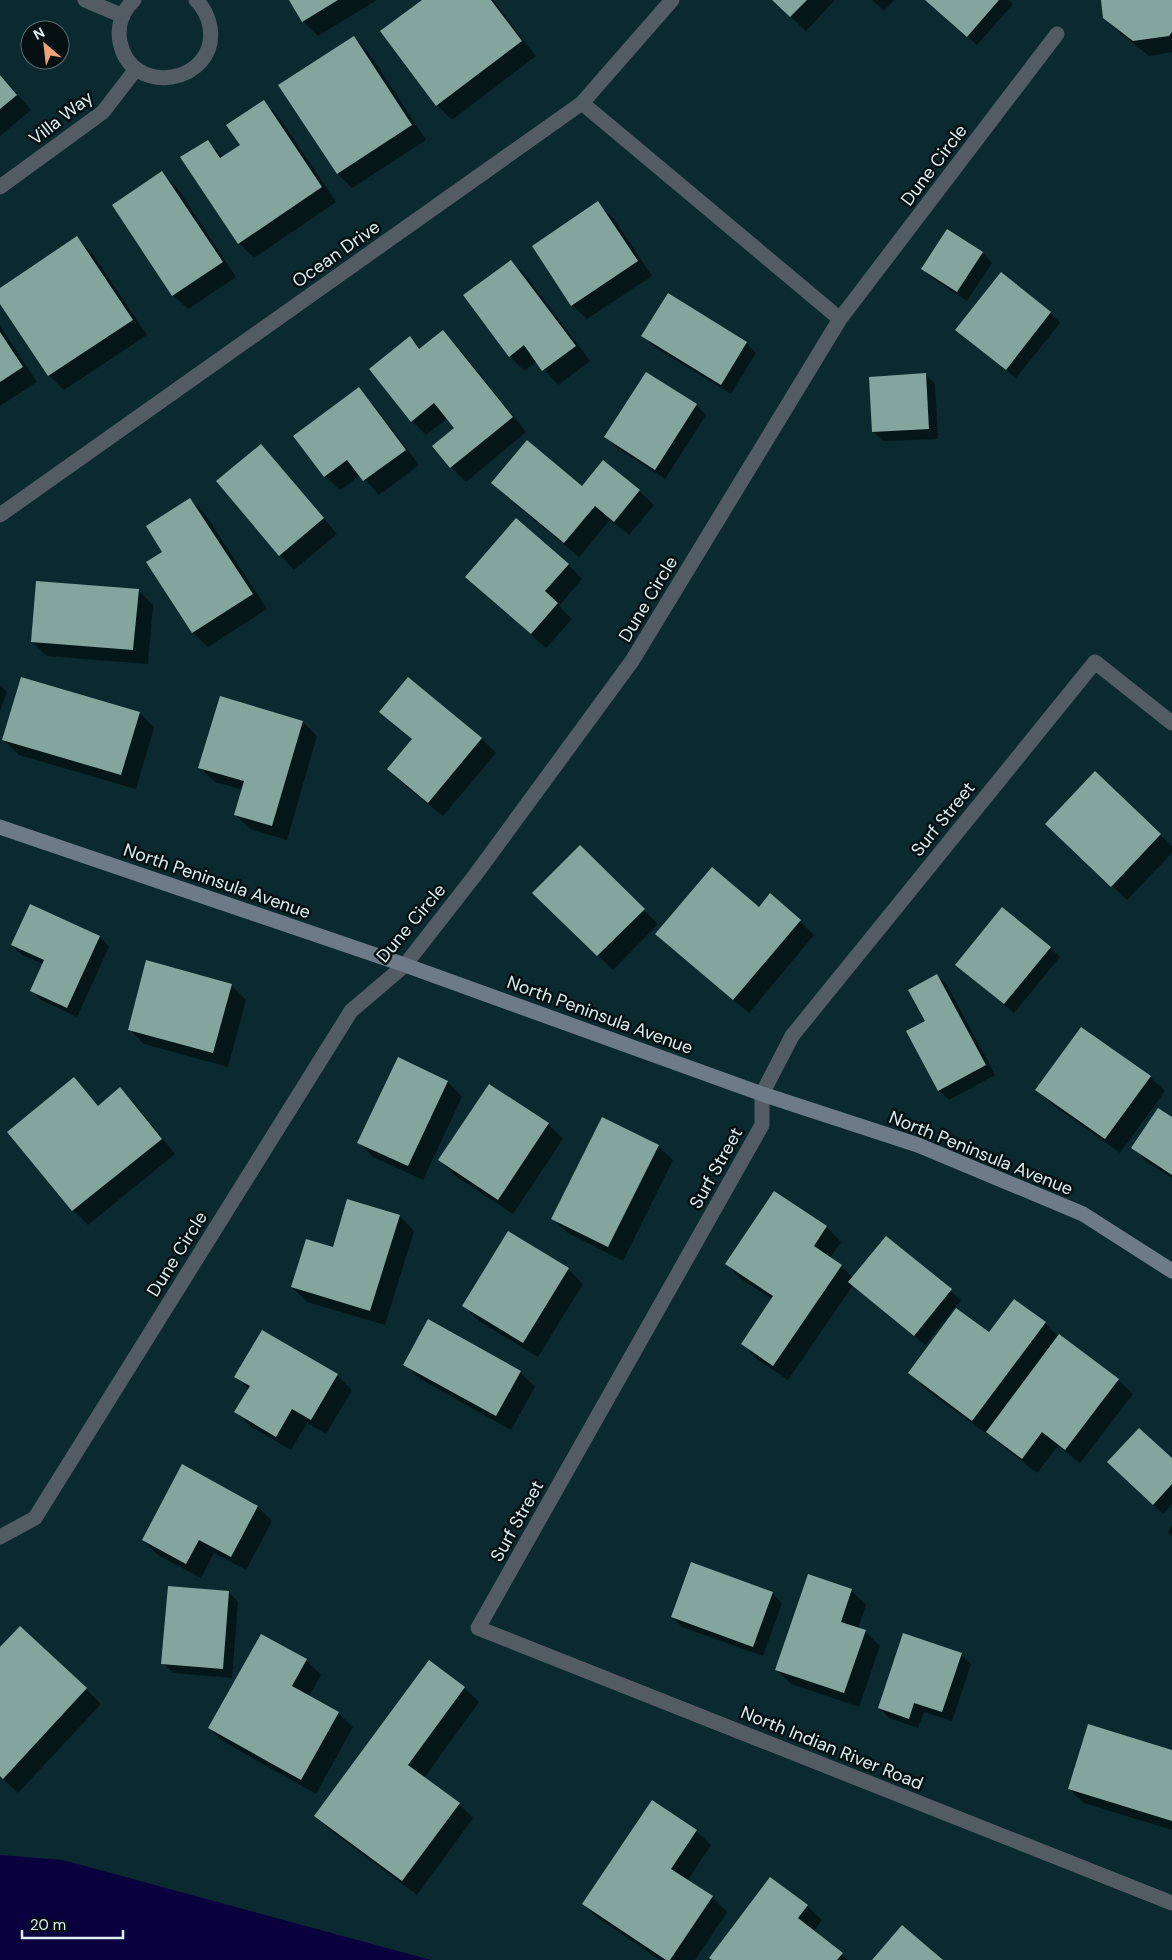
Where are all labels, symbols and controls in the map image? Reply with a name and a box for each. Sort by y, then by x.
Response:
north arrow [20,20,70,70]
text: N [30,23,48,44]
street label: Villa Way [24,85,98,151]
street label: Dune Circle [895,119,973,211]
street label: Ocean Drive [287,215,385,293]
street label: Dune Circle [613,552,683,646]
street label: Surf Street [906,777,980,861]
street label: North Peninsula Avenue [120,838,314,924]
street label: Dune Circle [371,878,451,968]
street label: North Peninsula Avenue [504,970,696,1060]
street label: North Peninsula Avenue [886,1105,1076,1201]
street label: Surf Street [684,1123,748,1213]
street label: Dune Circle [141,1207,213,1301]
street label: Surf Street [485,1476,549,1566]
street label: North Indian River Road [737,1700,927,1796]
scale bar [22,1908,124,1940]
text: 20 m [30,1915,66,1935]

